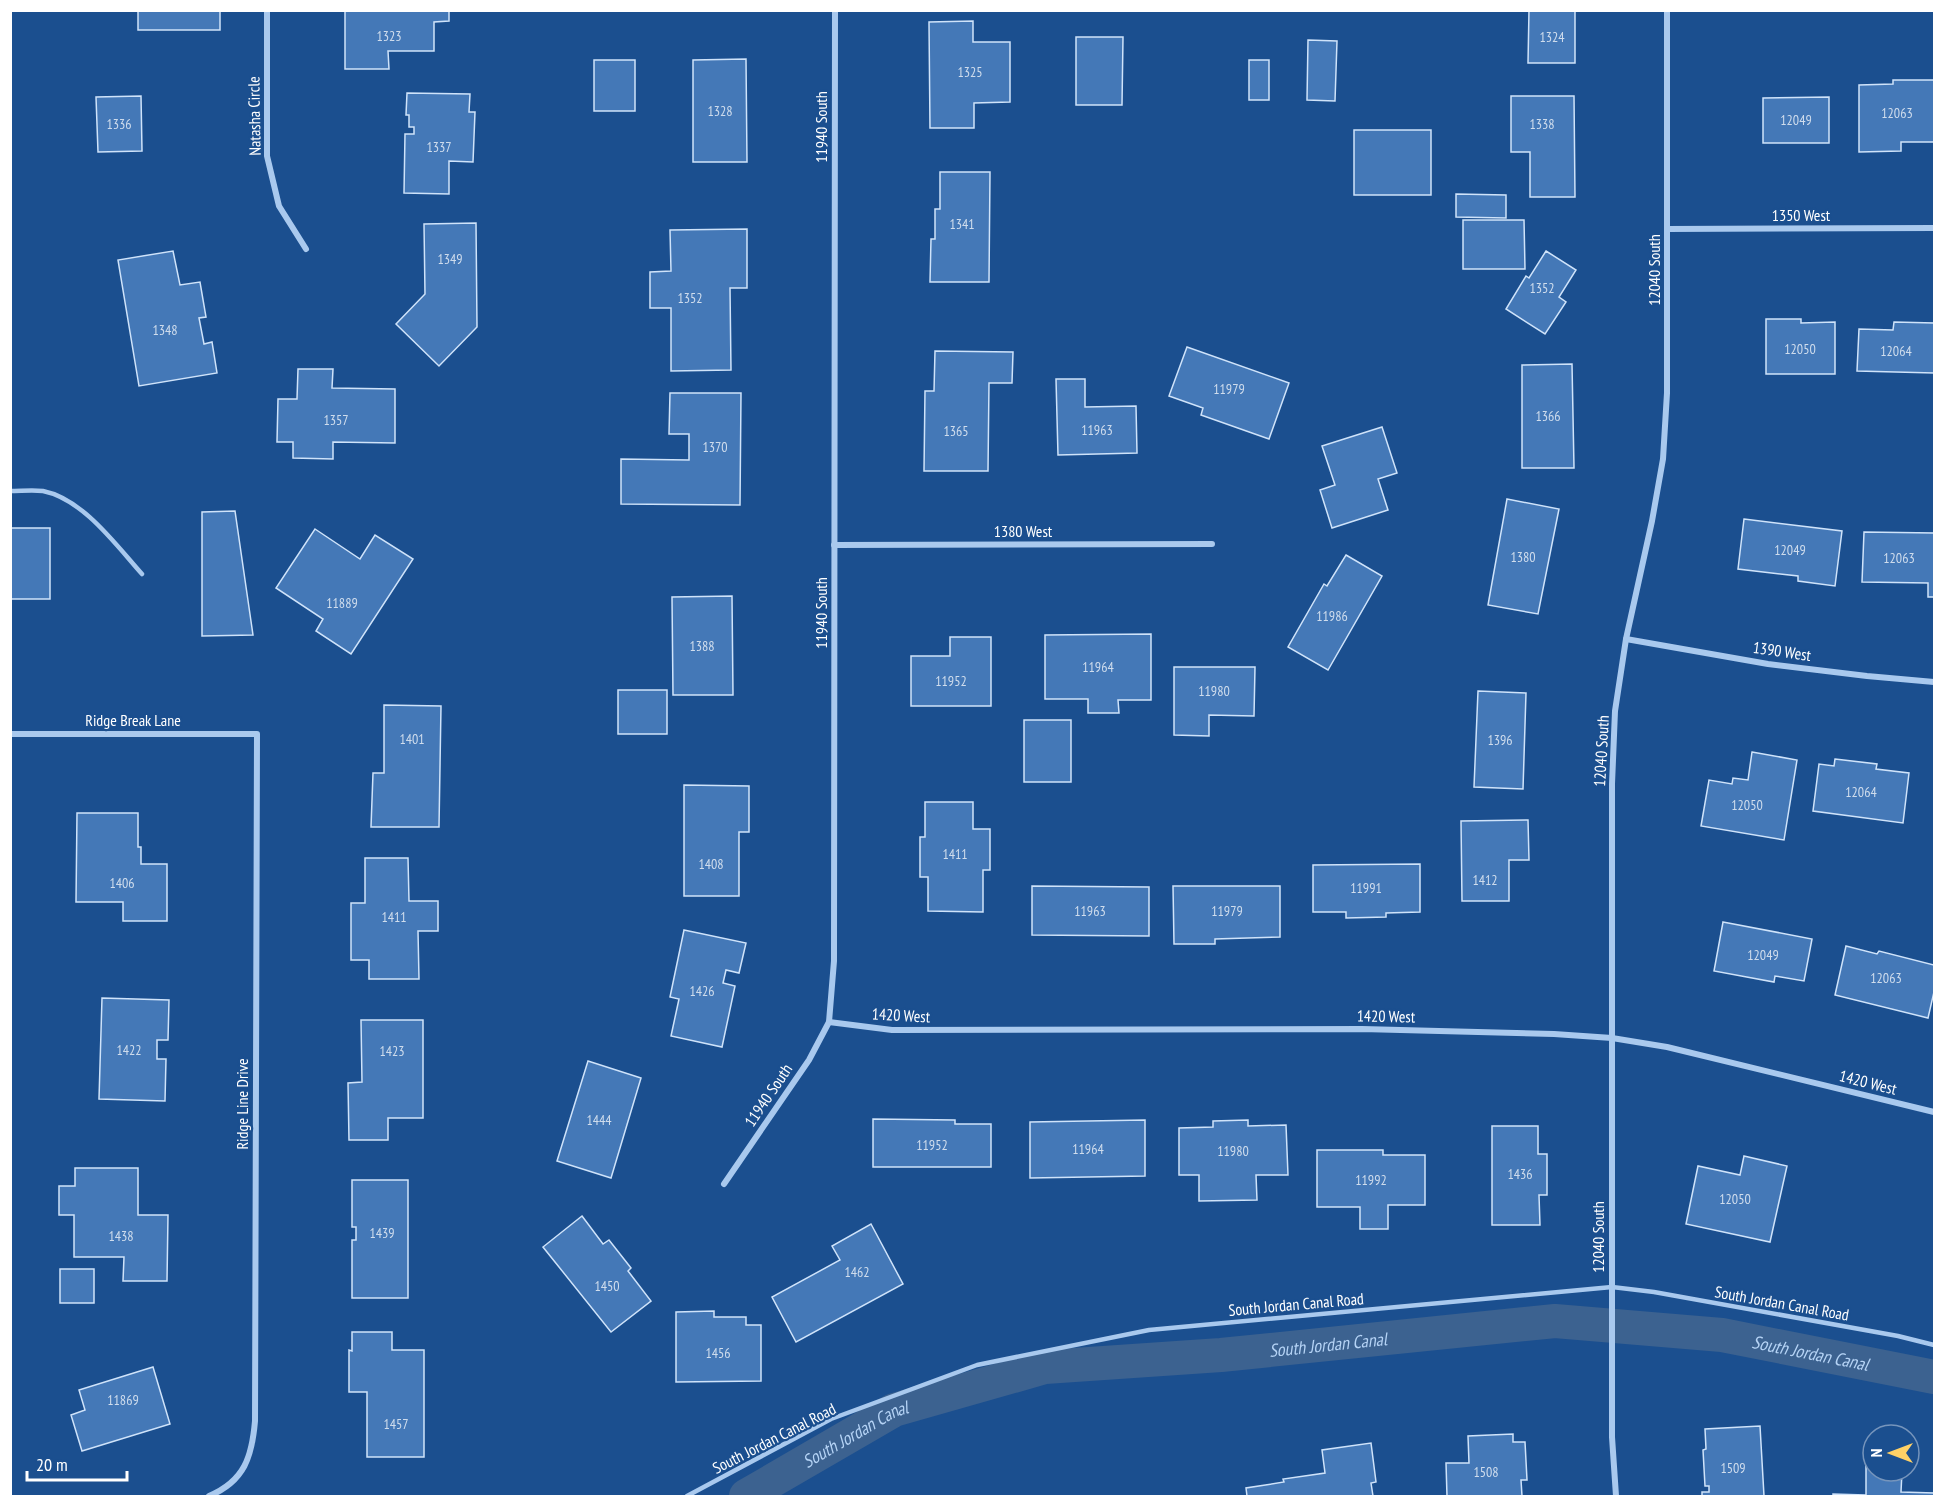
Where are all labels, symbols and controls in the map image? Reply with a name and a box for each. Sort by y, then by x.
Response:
house number: 1323 [376,27,402,45]
house number: 1324 [1539,28,1565,46]
house number: 1325 [957,63,983,81]
street label: Natasha Circle [243,76,265,156]
street label: 11940 South [811,91,831,163]
house number: 1328 [707,102,733,120]
house number: 12063 [1881,104,1913,122]
house number: 12049 [1780,111,1812,129]
house number: 1336 [106,115,132,133]
house number: 1338 [1529,115,1555,133]
house number: 1337 [426,138,452,156]
street label: 1350 West [1772,205,1831,225]
house number: 1341 [949,215,975,233]
street label: 12040 South [1644,234,1664,306]
house number: 1349 [437,250,463,268]
house number: 1352 [1529,279,1555,297]
house number: 1352 [677,289,703,307]
house number: 1348 [152,321,178,339]
house number: 12050 [1784,340,1816,358]
house number: 12064 [1880,342,1912,360]
house number: 11979 [1213,380,1245,398]
house number: 1366 [1535,407,1561,425]
house number: 1357 [323,411,349,429]
house number: 11963 [1081,421,1113,439]
house number: 1365 [943,422,969,440]
house number: 1370 [702,438,728,456]
street label: 1380 West [994,521,1053,541]
house number: 12049 [1774,541,1806,559]
house number: 1380 [1510,548,1536,566]
house number: 12063 [1883,549,1915,567]
street label: 11940 South [811,577,831,649]
house number: 11889 [326,594,358,612]
house number: 11986 [1316,607,1348,625]
house number: 1388 [689,637,715,655]
street label: 1390 West [1752,637,1813,665]
house number: 11964 [1082,658,1114,676]
house number: 11952 [935,672,967,690]
house number: 11980 [1198,682,1230,700]
street label: Ridge Break Lane [85,710,181,730]
street label: 12040 South [1589,715,1613,787]
house number: 1401 [399,730,425,748]
house number: 1396 [1487,731,1513,749]
house number: 12064 [1845,783,1877,801]
house number: 12050 [1731,796,1763,814]
house number: 1411 [942,845,968,863]
house number: 1408 [698,855,724,873]
house number: 1412 [1472,871,1498,889]
house number: 1406 [109,874,135,892]
house number: 11991 [1350,879,1382,897]
house number: 11963 [1074,902,1106,920]
house number: 11979 [1211,902,1243,920]
house number: 1411 [381,908,407,926]
house number: 12049 [1747,946,1779,964]
house number: 12063 [1870,969,1902,987]
house number: 1426 [689,982,715,1000]
street label: 1420 West [871,1003,931,1027]
street label: 1420 West [1357,1005,1416,1027]
house number: 1422 [116,1041,142,1059]
house number: 1423 [379,1042,405,1060]
street label: Ridge Line Drive [232,1058,252,1150]
street label: 11940 South [740,1060,796,1130]
street label: 1420 West [1837,1065,1899,1099]
house number: 1444 [586,1111,612,1129]
house number: 11952 [916,1136,948,1154]
house number: 11964 [1072,1140,1104,1158]
house number: 11980 [1217,1142,1249,1160]
house number: 1436 [1507,1165,1533,1183]
house number: 11992 [1355,1171,1387,1189]
house number: 12050 [1719,1190,1751,1208]
street label: 12040 South [1588,1201,1608,1273]
house number: 1439 [369,1224,395,1242]
house number: 1438 [108,1227,134,1245]
house number: 1462 [844,1263,870,1281]
house number: 1450 [594,1277,620,1295]
street label: South Jordan Canal Road [1713,1281,1851,1325]
street label: South Jordan Canal Road [1227,1288,1365,1320]
water label: South Jordan Canal [1268,1327,1390,1362]
water label: South Jordan Canal [1750,1330,1872,1376]
house number: 1456 [705,1344,731,1362]
house number: 11869 [107,1391,139,1409]
water label: South Jordan Canal [798,1395,912,1472]
street label: South Jordan Canal Road [709,1398,839,1478]
house number: 1457 [383,1415,409,1433]
north arrow [1861,1423,1921,1483]
scale bar [27,1444,128,1482]
text: N [1866,1449,1886,1457]
text: 20 m [36,1453,68,1476]
house number: 1509 [1720,1459,1746,1477]
house number: 1508 [1473,1463,1499,1481]

